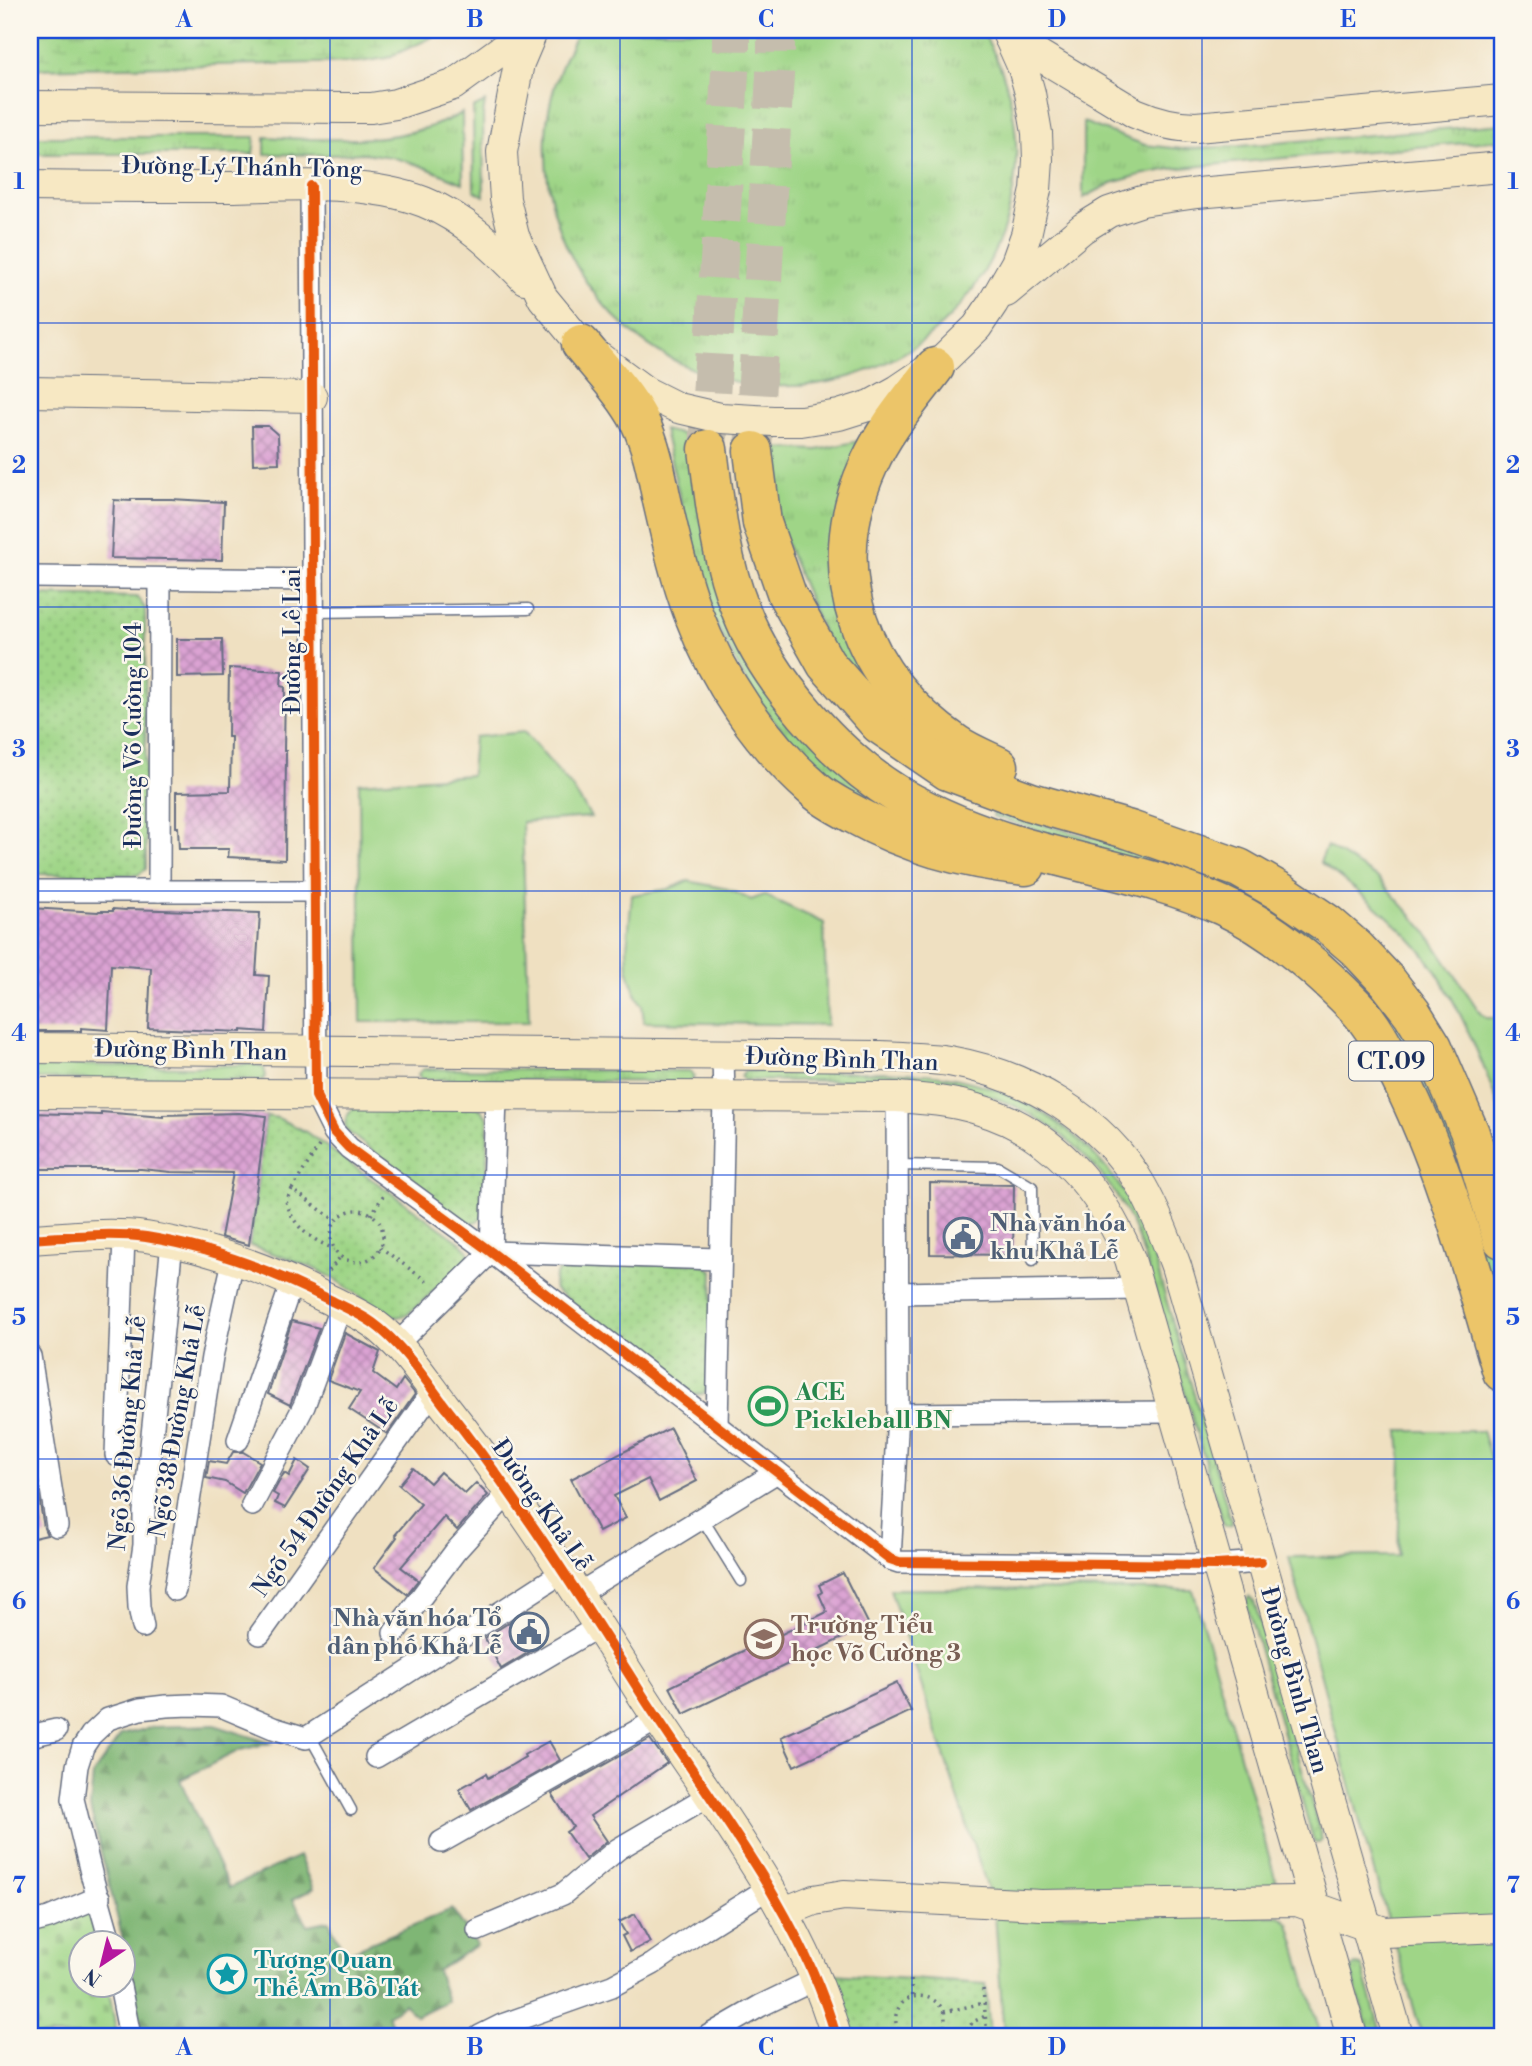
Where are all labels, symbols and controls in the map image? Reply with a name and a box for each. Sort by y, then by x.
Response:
text: A [175,6,193,34]
text: B [466,6,484,34]
text: C [758,6,774,34]
text: D [1048,6,1066,34]
text: E [1340,6,1356,34]
street label: Đường Lý Thánh Tông [121,151,363,185]
text: 1 [13,168,25,196]
text: 1 [1507,168,1519,196]
text: 2 [12,452,26,480]
text: 2 [1506,452,1520,480]
street label: Đường Lê Lai [278,568,308,714]
street label: Đường Võ Cường 104 [119,622,149,848]
text: 3 [12,736,26,764]
text: 3 [1506,736,1520,764]
text: 4 [11,1020,27,1048]
text: 4 [1505,1020,1521,1048]
street label: Đường Bình Than [94,1034,288,1068]
street label: Đường Bình Than [745,1042,939,1078]
road number: CT.09 [1349,1042,1433,1080]
place label: Nhà văn hóa khu Khả Lễ [990,1209,1127,1267]
public building icon: Nhà văn hóa khu Khả Lễ [942,1216,984,1258]
street label: Ngõ 38 Đường Khả Lễ [143,1302,213,1540]
text: 5 [12,1304,26,1332]
text: 5 [1506,1304,1520,1332]
street label: Ngõ 36 Đường Khả Lễ [103,1314,153,1552]
place label: ACE Pickleball BN [794,1378,952,1436]
sports icon: ACE Pickleball BN [747,1385,789,1427]
street label: Ngõ 54 Đường Khả Lễ [246,1392,406,1603]
street label: Đường Khả Lễ [485,1434,598,1577]
street label: Đường Bình Than [1253,1583,1335,1777]
text: 6 [12,1588,26,1616]
text: 6 [1506,1588,1520,1616]
place label: Nhà văn hóa Tổ dân phố Khả Lễ [327,1604,502,1662]
public building icon: Nhà văn hóa Tổ dân phố Khả Lễ [508,1611,550,1653]
place label: Trường Tiểu học Võ Cường 3 [791,1611,961,1669]
school or university icon: Trường Tiểu học Võ Cường 3 [743,1618,785,1660]
text: 7 [12,1872,26,1900]
text: 7 [1506,1872,1520,1900]
north arrow [66,1930,136,2000]
place label: Tượng Quan Thế Âm Bồ Tát [254,1946,419,2004]
place icon: Tượng Quan Thế Âm Bồ Tát [206,1953,248,1995]
text: N [80,1963,106,1991]
text: A [175,2034,193,2062]
text: B [466,2034,484,2062]
text: C [758,2034,774,2062]
text: D [1048,2034,1066,2062]
text: E [1340,2034,1356,2062]

